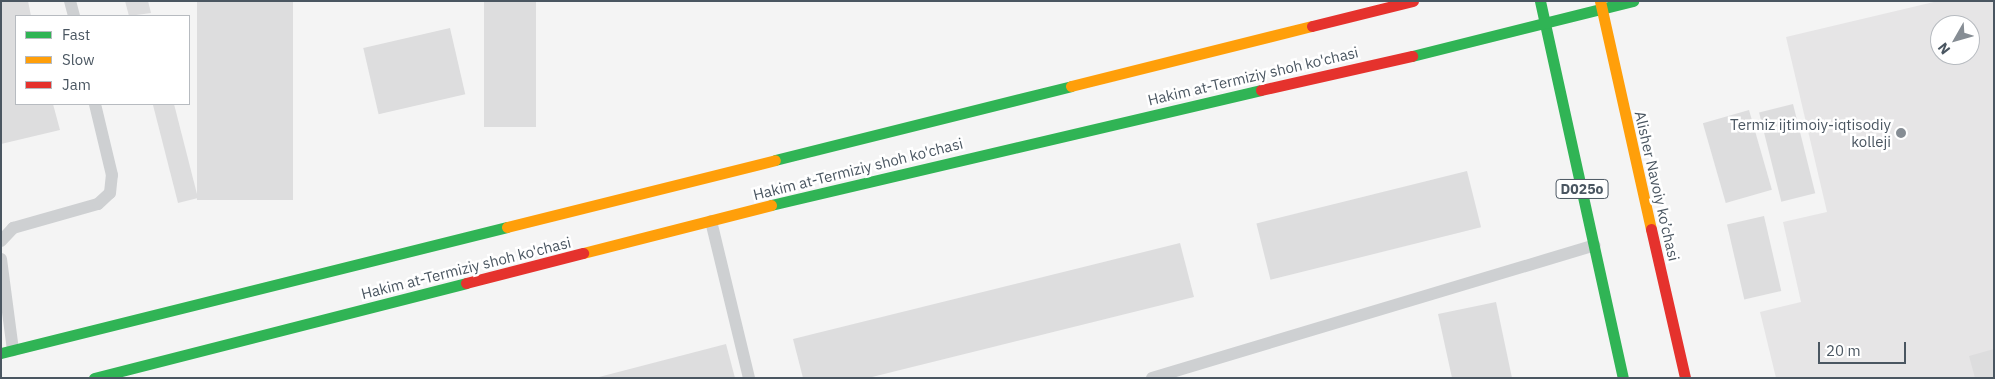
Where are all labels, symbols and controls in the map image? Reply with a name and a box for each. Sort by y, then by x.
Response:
legend [15,15,190,105]
north arrow [1930,15,1980,65]
text: Fast [62,25,90,44]
text: N [1934,39,1954,58]
street label: Hakim at-Termiziy shoh ko'chasi [1146,43,1360,109]
text: Slow [62,50,95,69]
text: Jam [62,75,91,94]
street label: Alisher Navoiy ko’chasi [1631,109,1683,263]
place label: Termiz ijtimoiy-iqtisodiy kolleji [1730,115,1891,150]
marker: Termiz ijtimoiy-iqtisodiy kolleji [1895,127,1907,139]
street label: Hakim at-Termiziy shoh ko'chasi [751,134,965,204]
road number: D025o [1554,178,1610,200]
street label: Hakim at-Termiziy shoh ko'chasi [359,233,573,303]
scale bar [1820,332,1908,364]
text: 20 m [1826,341,1861,360]

